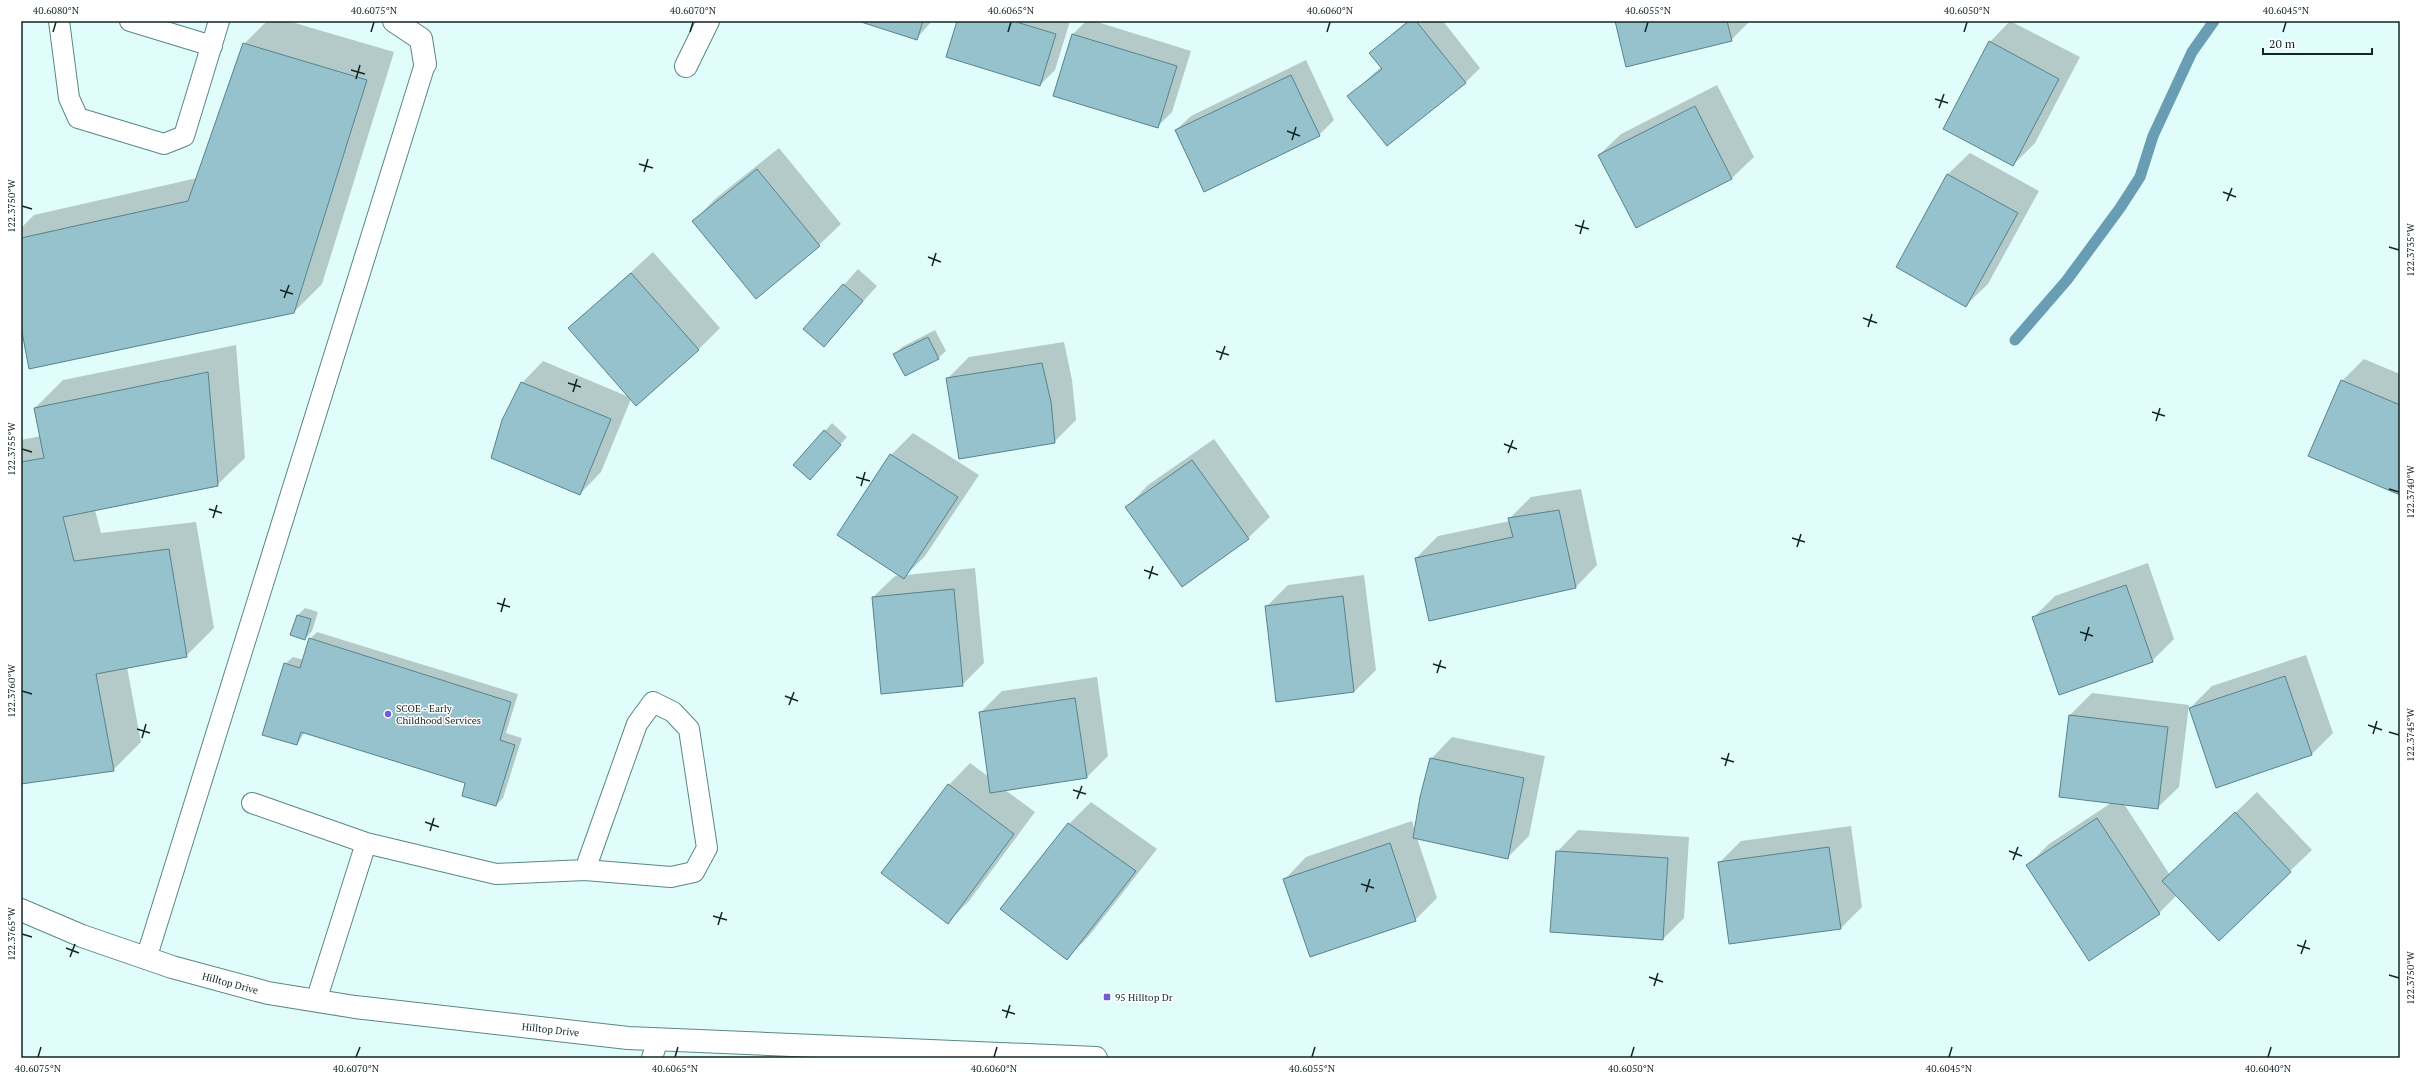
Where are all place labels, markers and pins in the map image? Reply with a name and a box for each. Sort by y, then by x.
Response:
place label: SCOE - Early Childhood Services [396,702,481,727]
marker: SCOE - Early Childhood Services [383,709,393,719]
place label: 95 Hilltop Dr [1115,991,1173,1004]
marker: 95 Hilltop Dr [1102,992,1112,1002]

